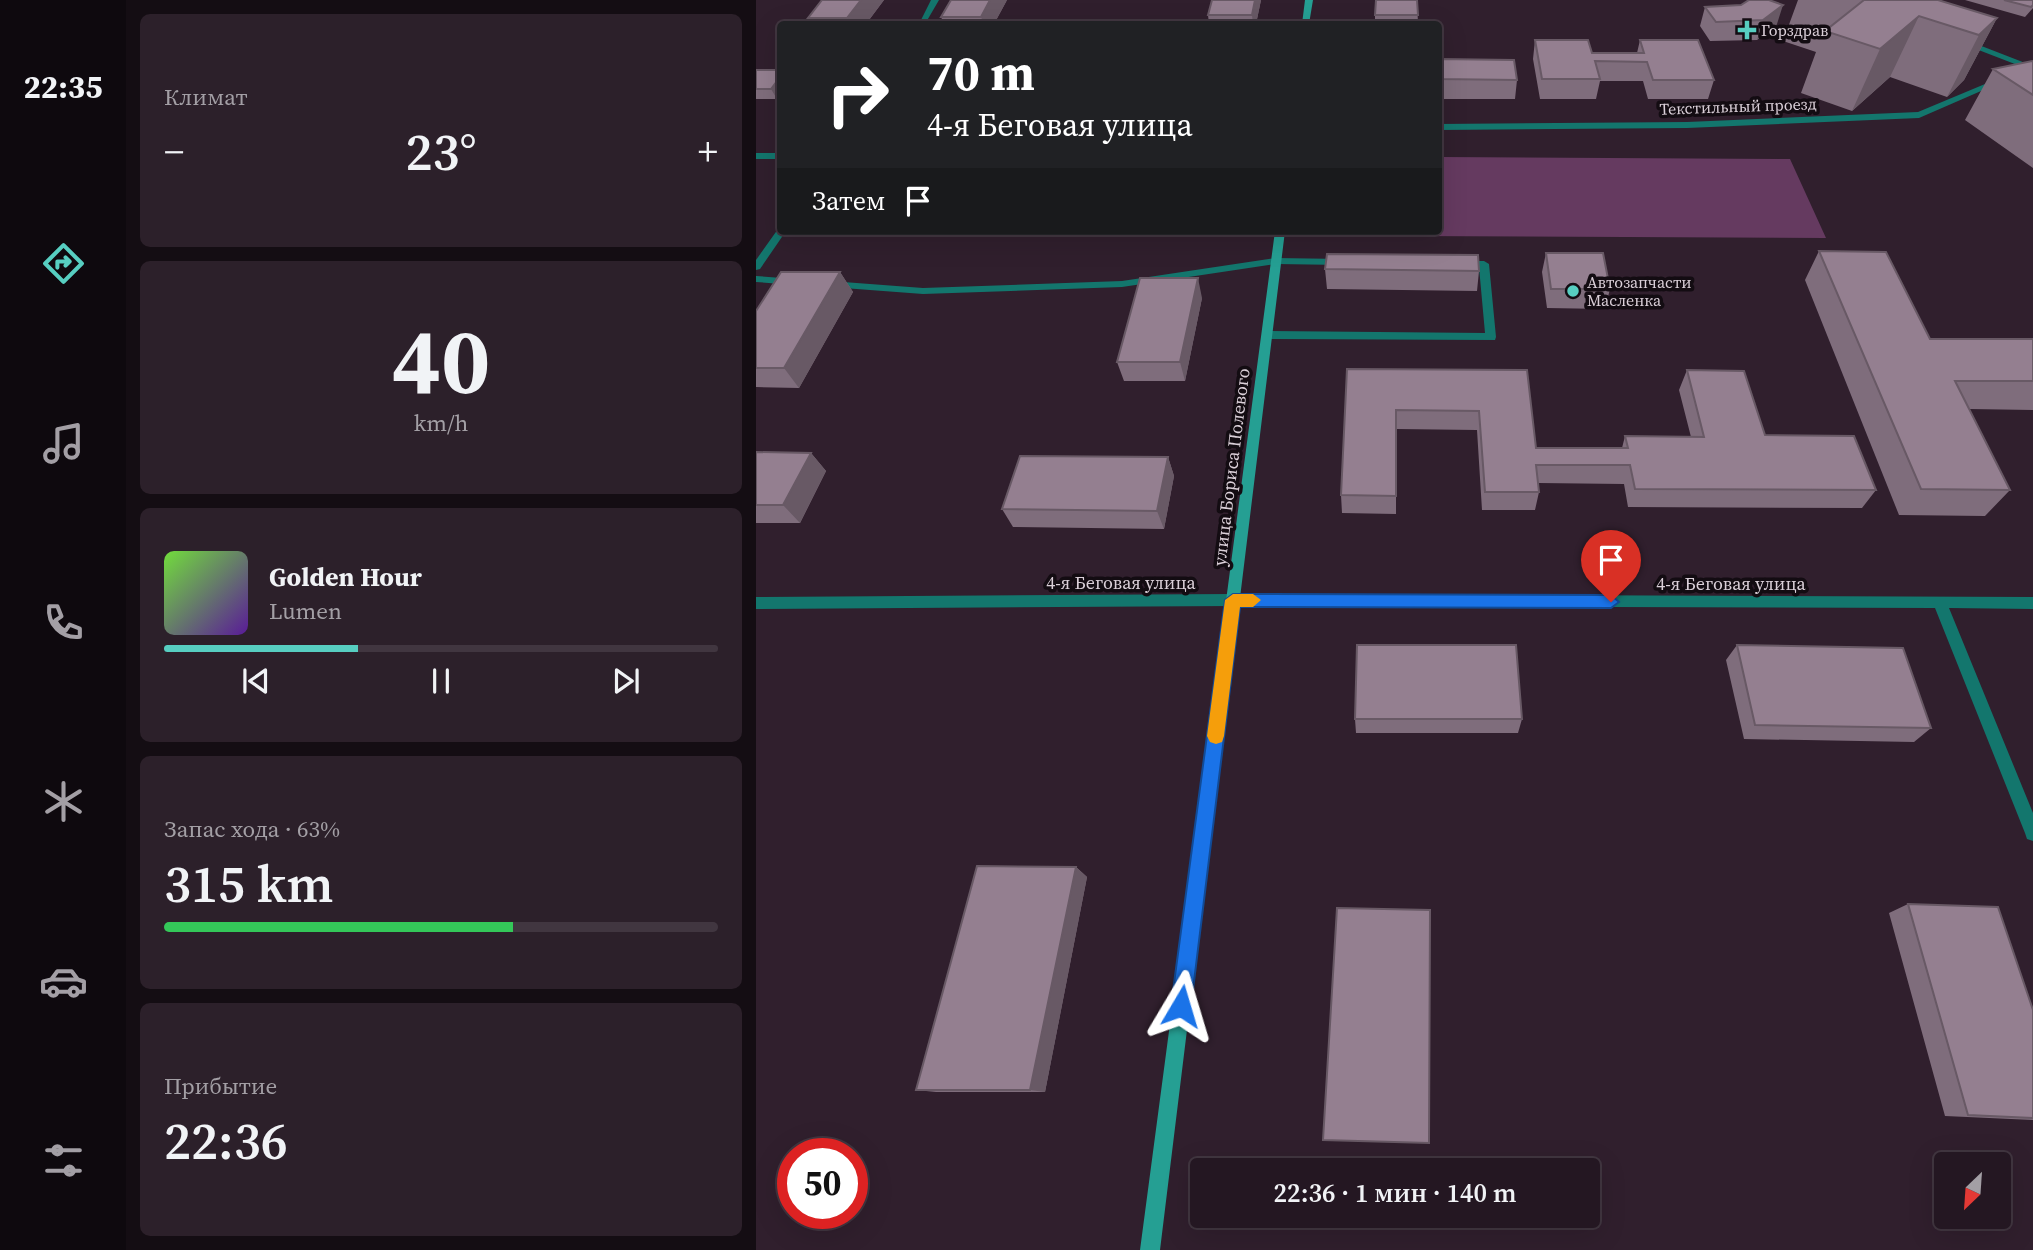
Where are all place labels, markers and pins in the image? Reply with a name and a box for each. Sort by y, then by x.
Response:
place label: Горздрав [1761,19,1828,41]
marker: Горздрав [1739,22,1755,38]
place label: Автозапчасти Масленка [1587,271,1692,311]
marker: Автозапчасти Масленка [1565,283,1581,299]
pin [1581,530,1641,602]

